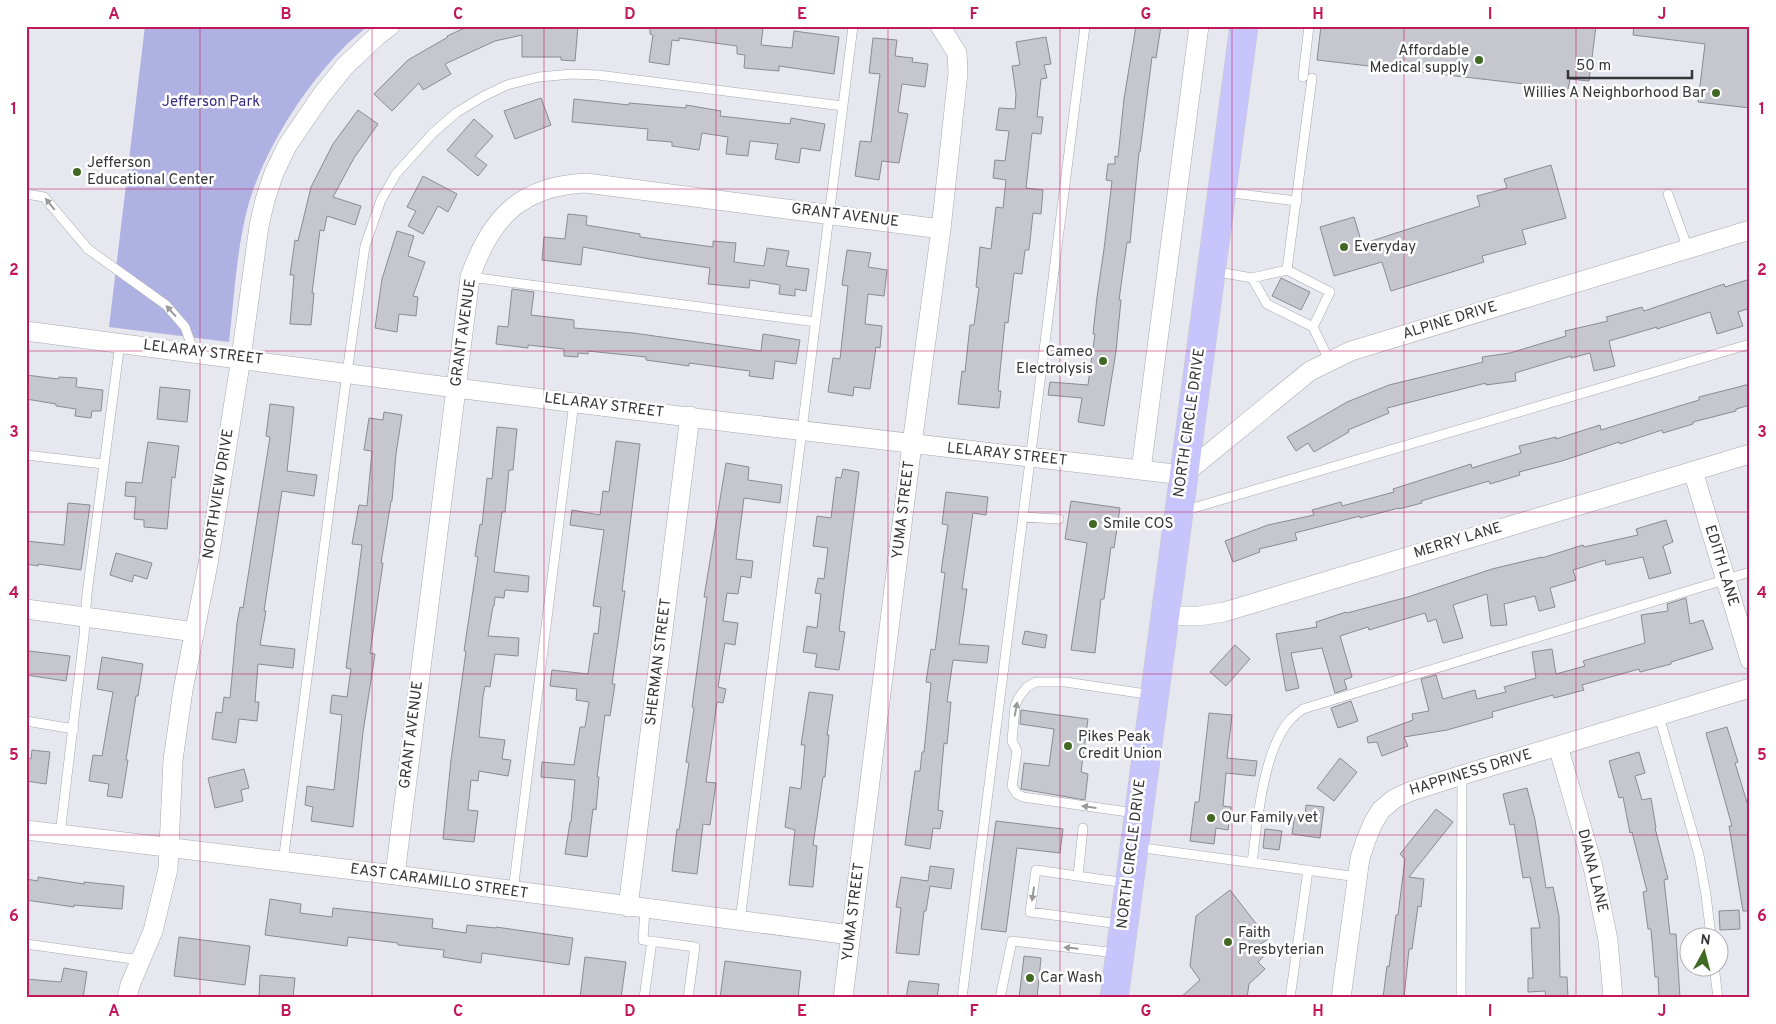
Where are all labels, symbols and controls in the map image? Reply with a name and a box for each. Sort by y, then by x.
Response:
text: A [108,5,120,25]
text: B [280,5,292,25]
text: C [453,5,463,25]
text: D [624,5,636,25]
text: E [797,5,807,25]
text: F [969,5,979,25]
text: G [1141,5,1151,25]
text: H [1312,5,1324,25]
text: I [1488,5,1492,25]
text: J [1658,5,1666,25]
place label: Affordable Medical supply [1369,42,1469,78]
scale bar [1568,48,1692,80]
marker: Affordable Medical supply [1473,54,1485,66]
text: 50 m [1576,57,1611,76]
place label: Willies A Neighborhood Bar [1523,84,1706,103]
marker: Willies A Neighborhood Bar [1710,87,1722,99]
park label: Jefferson Park [162,93,260,112]
text: 1 [11,100,17,120]
text: 1 [1759,100,1765,120]
place label: Jefferson Educational Center [87,154,215,190]
marker: Jefferson Educational Center [71,166,83,178]
one-way arrow [44,198,55,211]
street label: GRANT AVENUE [790,200,900,232]
place label: Everyday [1354,238,1416,257]
marker: Everyday [1338,241,1350,253]
text: 2 [9,261,19,281]
text: 2 [1757,261,1767,281]
street label: GRANT AVENUE [447,278,481,388]
street label: ALPINE DRIVE [1400,298,1500,344]
one-way arrow [165,305,177,317]
street label: LELARAY STREET [142,336,264,370]
place label: Cameo Electrolysis [1016,343,1093,379]
street label: NORTH CIRCLE DRIVE [1170,347,1210,499]
marker: Cameo Electrolysis [1097,355,1109,367]
street label: LELARAY STREET [543,389,665,423]
text: 3 [9,423,19,443]
text: 3 [1757,423,1767,443]
street label: NORTHVIEW DRIVE [199,427,239,561]
street label: LELARAY STREET [946,439,1068,471]
street label: YUMA STREET [889,460,919,560]
place label: Smile COS [1103,515,1173,534]
marker: Smile COS [1087,518,1099,530]
street label: MERRY LANE [1412,519,1504,563]
street label: EDITH LANE [1700,523,1742,609]
text: 4 [9,584,19,604]
text: 4 [1757,584,1767,604]
street label: SHERMAN STREET [642,597,676,727]
street label: GRANT AVENUE [396,680,428,790]
one-way arrow [1012,700,1020,716]
place label: Pikes Peak Credit Union [1078,728,1162,764]
marker: Pikes Peak Credit Union [1062,740,1074,752]
street label: HAPPINESS DRIVE [1408,745,1534,801]
text: 5 [9,746,19,766]
text: 5 [1757,746,1767,766]
street label: NORTH CIRCLE DRIVE [1113,778,1151,930]
one-way arrow [1081,802,1097,810]
place label: Our Family vet [1221,809,1318,828]
marker: Our Family vet [1205,812,1217,824]
street label: DIANA LANE [1572,827,1612,915]
street label: EAST CARAMILLO STREET [349,860,529,904]
street label: YUMA STREET [839,862,869,962]
one-way arrow [1029,886,1037,902]
text: 6 [9,907,19,927]
text: 6 [1757,907,1767,927]
place label: Faith Presbyterian [1238,924,1324,960]
north arrow [1678,926,1728,976]
text: N [1699,932,1711,950]
marker: Faith Presbyterian [1222,936,1234,948]
one-way arrow [1063,944,1079,952]
place label: Car Wash [1040,969,1102,988]
marker: Car Wash [1024,972,1036,984]
text: A [108,1002,120,1022]
text: B [280,1002,292,1022]
text: C [453,1002,463,1022]
text: D [624,1002,636,1022]
text: E [797,1002,807,1022]
text: F [969,1002,979,1022]
text: G [1141,1002,1151,1022]
text: H [1312,1002,1324,1022]
text: I [1488,1002,1492,1022]
text: J [1658,1002,1666,1022]

